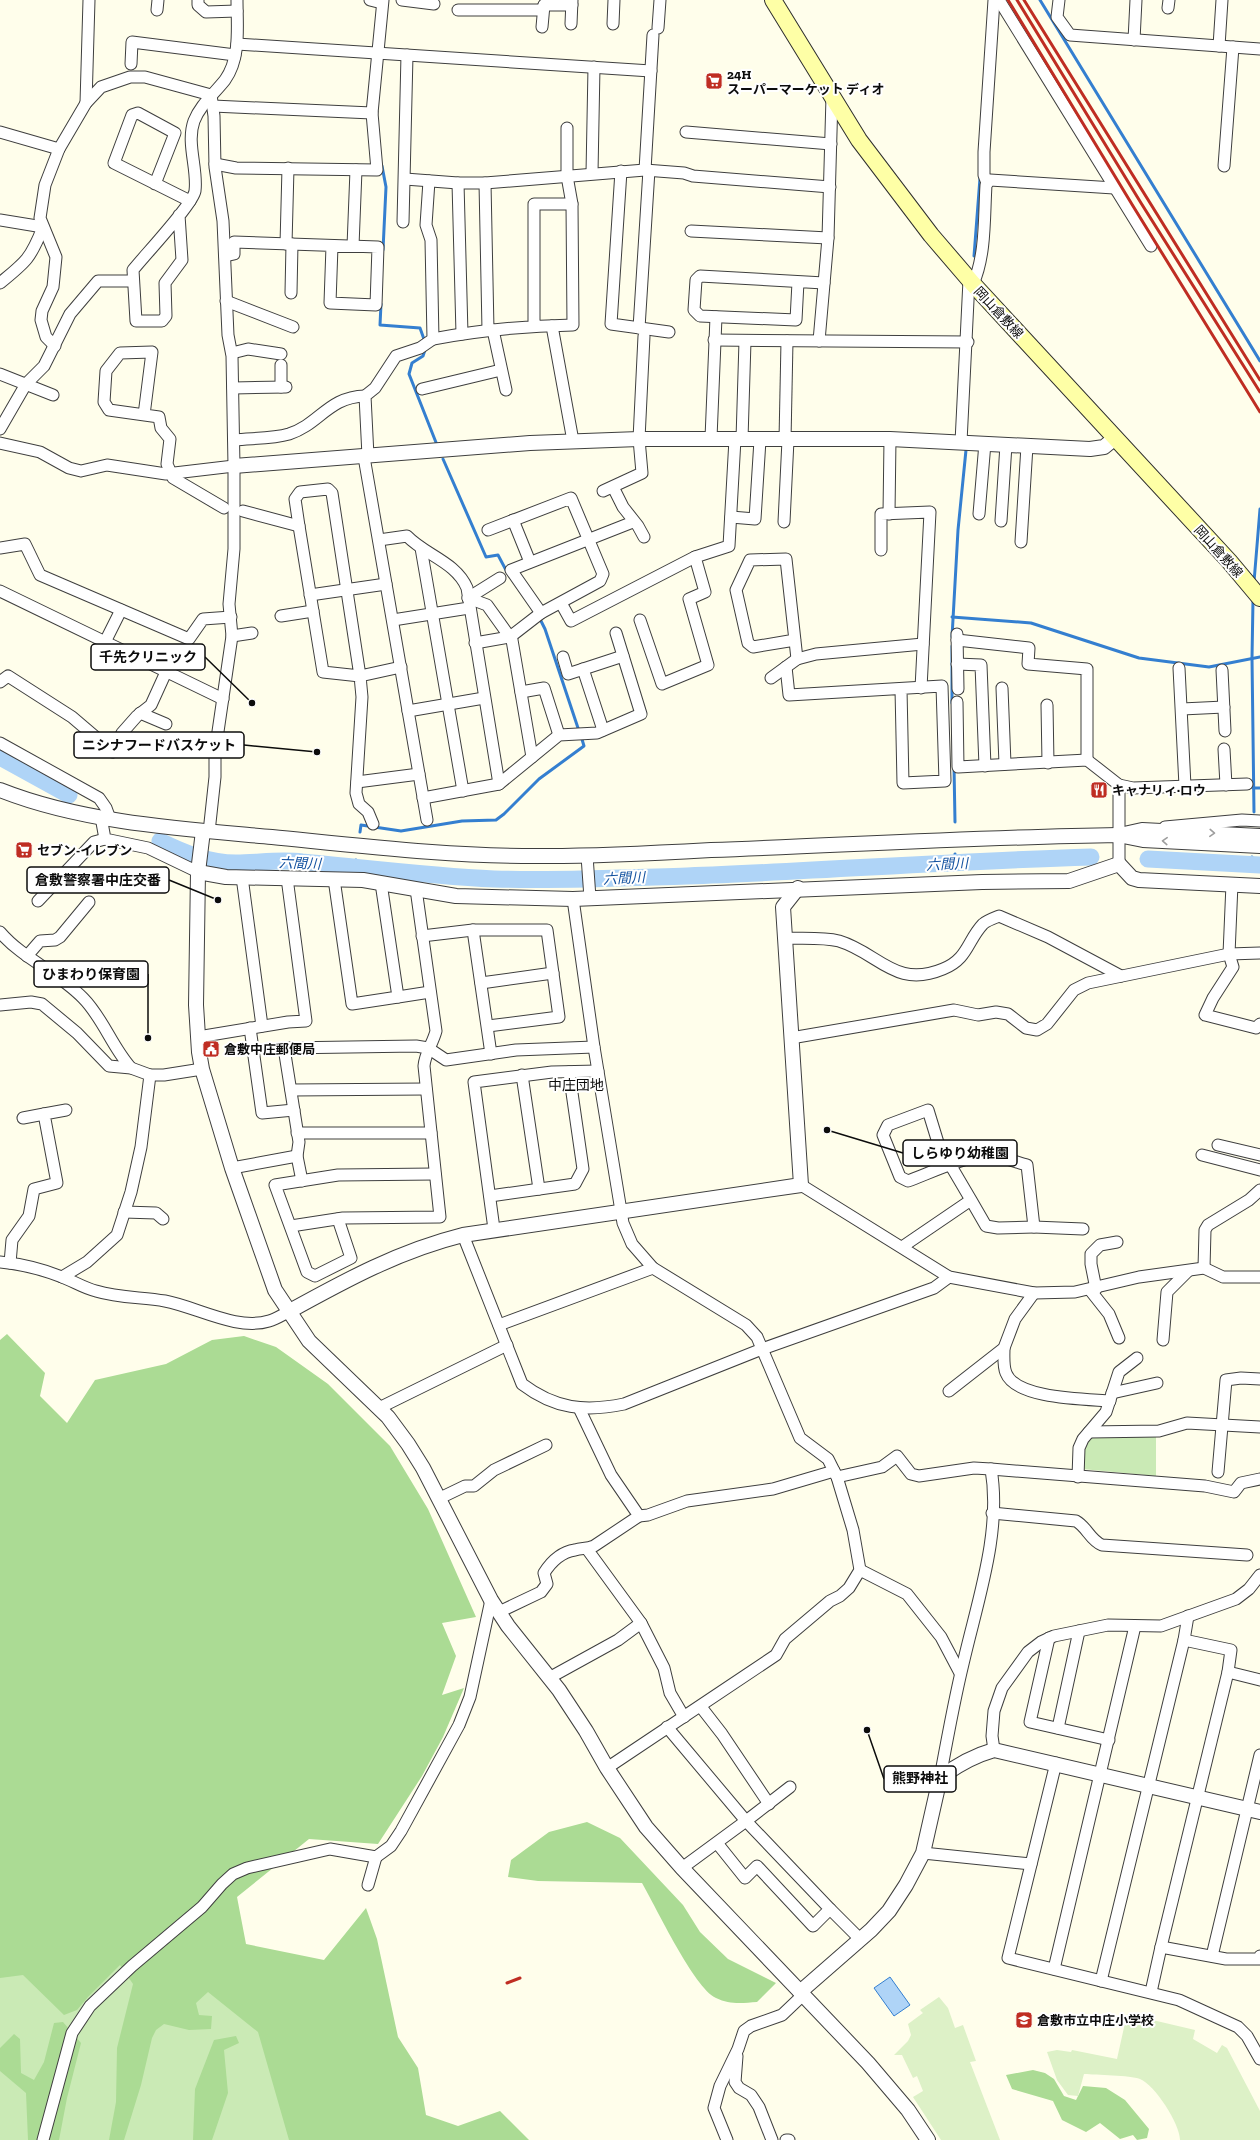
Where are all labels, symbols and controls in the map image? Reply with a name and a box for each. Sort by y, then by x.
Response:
place label: 24H スーパーマーケット ディオ [727,67,884,97]
supermarket icon: 24H スーパーマーケット ディオ [704,71,724,91]
street label: 岡山倉敷線 [971,283,1026,341]
street label: 岡山倉敷線 [1191,522,1246,581]
callout: 千先クリニック [91,644,205,670]
text: 千先クリニック [99,649,197,666]
callout: ニシナフードバスケット [74,732,244,758]
text: ニシナフードバスケット [82,737,236,754]
restaurant icon: キャナリィ·ロウ [1089,780,1109,800]
place label: キャナリィ·ロウ [1112,783,1206,798]
one-way arrow [1209,829,1215,838]
one-way arrow [1162,837,1168,846]
supermarket icon: セブン-イレブン [14,840,34,860]
place label: セブン-イレブン [37,843,132,858]
water label: 六間川 [279,854,323,873]
water label: 六間川 [926,855,970,874]
callout: 倉敷警察署中庄交番 [27,867,169,893]
water label: 六間川 [603,869,647,888]
text: 倉敷警察署中庄交番 [35,872,161,889]
callout: ひまわり保育園 [34,961,148,987]
text: ひまわり保育園 [42,966,140,983]
public building icon: 倉敷中庄郵便局 [201,1039,221,1059]
place label: 倉敷中庄郵便局 [224,1042,315,1057]
district label: 中庄団地 [548,1077,604,1094]
callout: しらゆり幼稚園 [903,1140,1017,1166]
text: しらゆり幼稚園 [911,1145,1009,1162]
callout: 熊野神社 [884,1766,956,1792]
text: 熊野神社 [892,1770,948,1787]
school or university icon: 倉敷市立中庄小学校 [1014,2010,1034,2030]
place label: 倉敷市立中庄小学校 [1037,2013,1154,2028]

